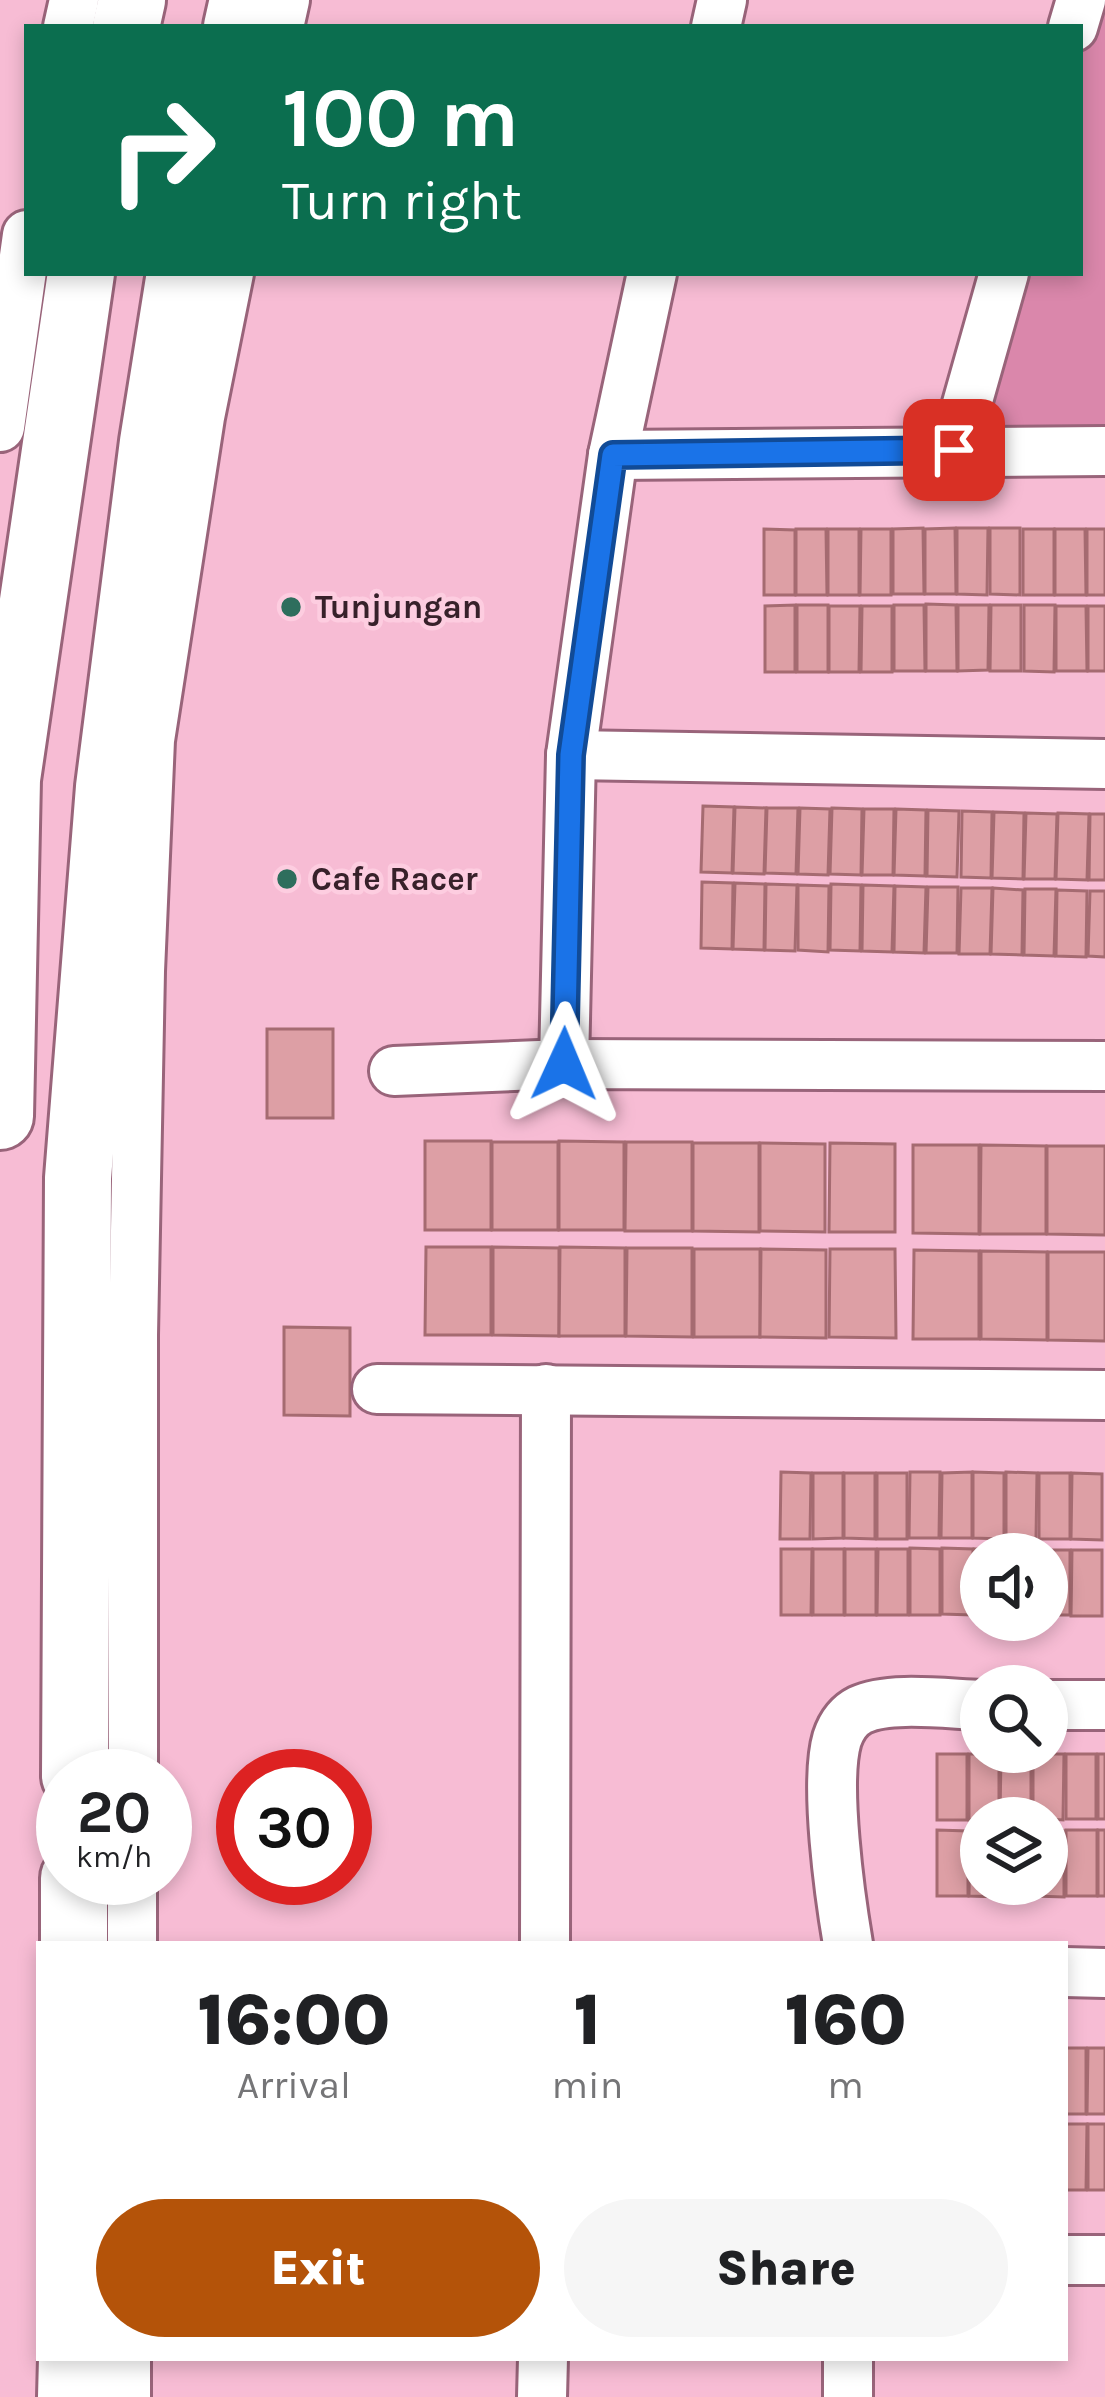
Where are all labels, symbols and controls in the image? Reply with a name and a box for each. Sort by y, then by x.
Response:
text: 100 m [282,69,519,167]
icon: right [84,72,240,228]
text: Turn right [282,169,522,233]
pin [903,399,1005,501]
icon: arrive [921,417,987,483]
place label: Tunjungan [315,588,482,626]
marker: Tunjungan [278,594,304,620]
place label: Cafe Racer [311,860,478,898]
marker: Cafe Racer [274,866,300,892]
position arrow [501,1001,627,1127]
map controls [960,1533,1068,1905]
button: sound [960,1533,1068,1641]
button: search [960,1665,1068,1773]
speed limit sign: 30 [216,1749,372,1905]
text: 20 [77,1777,151,1847]
button: layers [960,1797,1068,1905]
text: km/h [76,1839,152,1875]
text: 16:00 [197,1978,390,2062]
text: 1 [574,1978,601,2062]
text: 160 [784,1978,907,2062]
text: Arrival [237,2062,351,2108]
text: min [552,2062,623,2108]
text: m [827,2062,864,2108]
button: Exit [96,2199,540,2337]
button: Share [564,2199,1008,2337]

